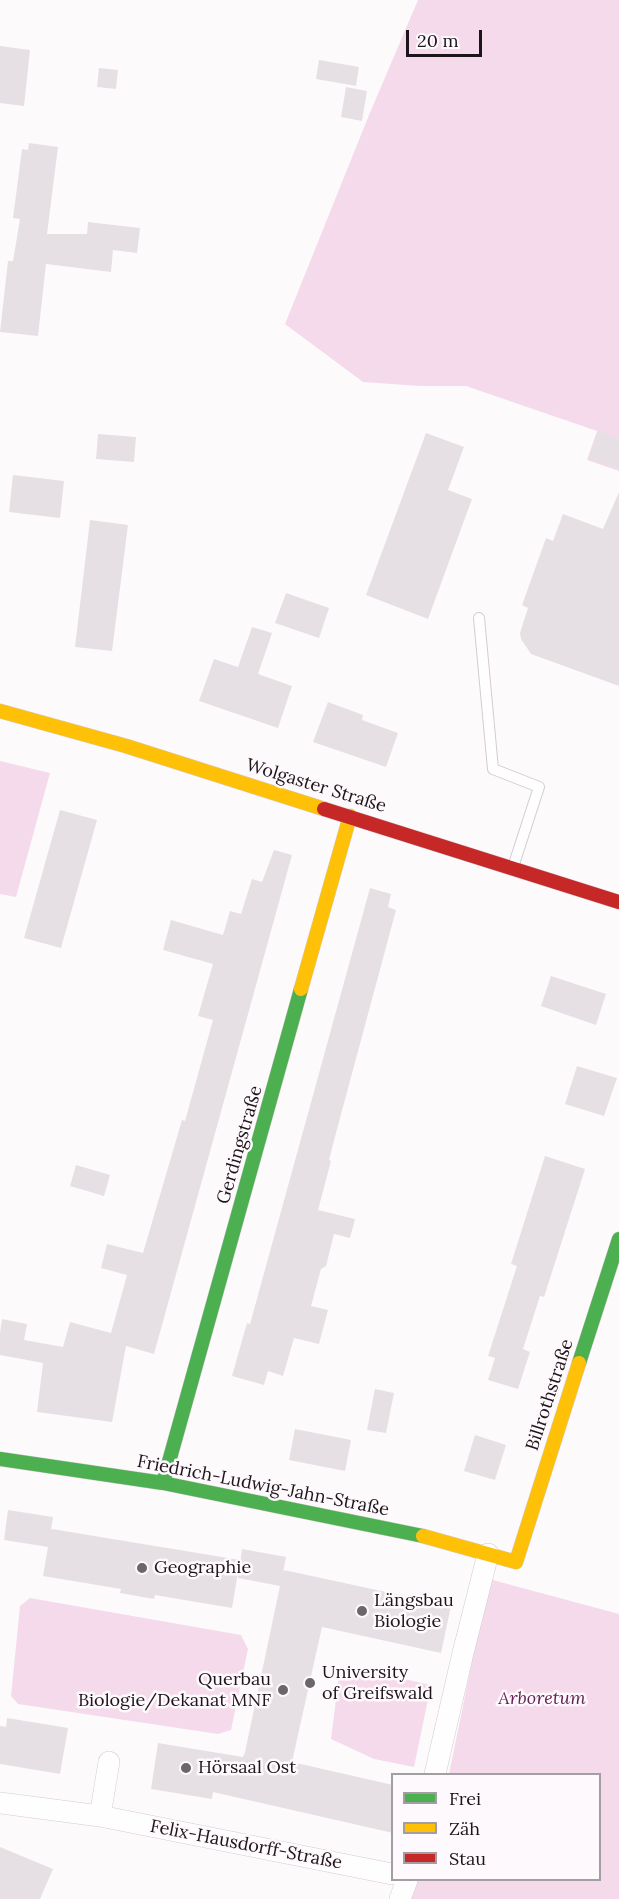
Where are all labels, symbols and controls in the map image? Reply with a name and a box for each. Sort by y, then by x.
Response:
scale bar [409,18,486,56]
text: 20 m [417,29,459,52]
street label: Wolgaster Straße [243,754,389,818]
street label: Gerdingstraße [213,1083,267,1207]
street label: Billrothstraße [522,1336,578,1454]
street label: Friedrich-Ludwig-Jahn-Straße [135,1451,391,1521]
place label: Geographie [154,1557,251,1579]
marker: Geographie [135,1561,149,1575]
place label: Längsbau Biologie [374,1590,454,1632]
marker: Längsbau Biologie [355,1604,369,1618]
place label: University of Greifswald [322,1662,433,1704]
place label: Querbau Biologie/Dekanat MNF [78,1669,271,1712]
marker: University of Greifswald [303,1676,317,1690]
marker: Querbau Biologie/Dekanat MNF [276,1683,290,1697]
park label: Arboretum [498,1688,586,1710]
place label: Hörsaal Ost [198,1757,296,1779]
marker: Hörsaal Ost [179,1761,193,1775]
legend [391,1773,601,1881]
text: Frei [449,1787,481,1810]
street label: Felix-Hausdorff-Straße [148,1816,344,1874]
text: Zäh [449,1817,480,1840]
text: Stau [449,1847,486,1870]

